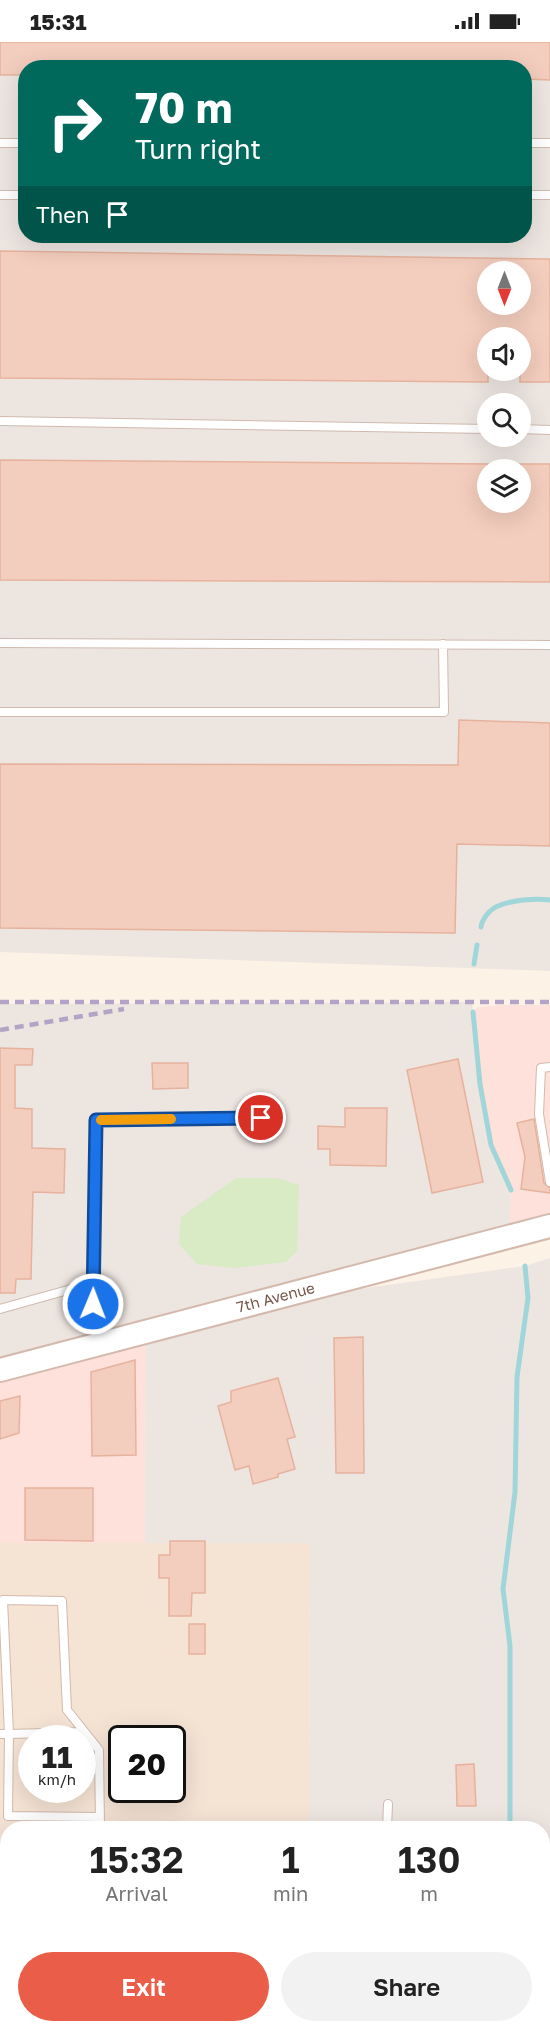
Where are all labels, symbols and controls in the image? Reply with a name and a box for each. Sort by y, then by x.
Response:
text: 15:31 [30,8,87,35]
text: 70 m [135,82,232,132]
icon: right [36,84,114,162]
text: Turn right [135,133,261,165]
icon: arrive [101,198,134,231]
text: Then [36,201,89,228]
north arrow [477,261,531,315]
map controls [477,261,531,513]
button: sound [477,327,531,381]
button: search [477,393,531,447]
button: layers [477,459,531,513]
pin [235,1092,286,1143]
icon: arrive [244,1101,277,1134]
position arrow [61,1272,125,1336]
street label: 7th Avenue [235,1278,317,1316]
speed limit sign: 20 [108,1725,186,1803]
text: 11 [42,1739,72,1775]
text: km/h [38,1770,76,1788]
text: 15:32 [89,1838,184,1881]
text: 1 [282,1838,300,1881]
text: 130 [398,1838,461,1881]
text: Arrival [105,1881,168,1905]
text: min [273,1881,308,1905]
text: m [420,1881,438,1905]
button: Exit [18,1952,269,2021]
button: Share [281,1952,532,2021]

